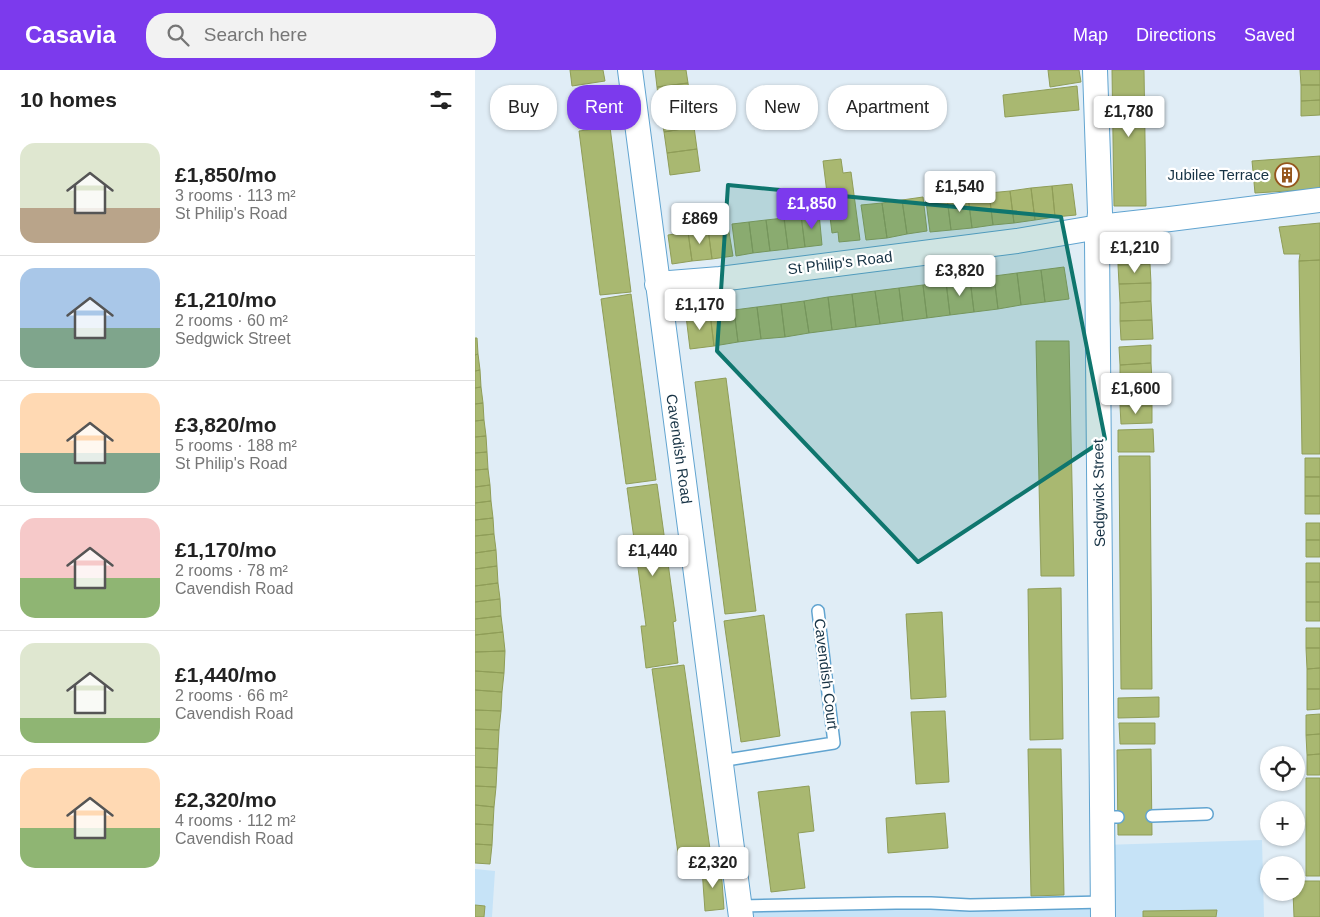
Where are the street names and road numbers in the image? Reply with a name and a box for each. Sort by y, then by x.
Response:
street label: St Philip's Road [787,248,893,277]
street label: Cavendish Road [663,393,696,505]
street label: Sedgwick Street [1089,438,1108,547]
street label: Cavendish Court [811,617,842,731]

